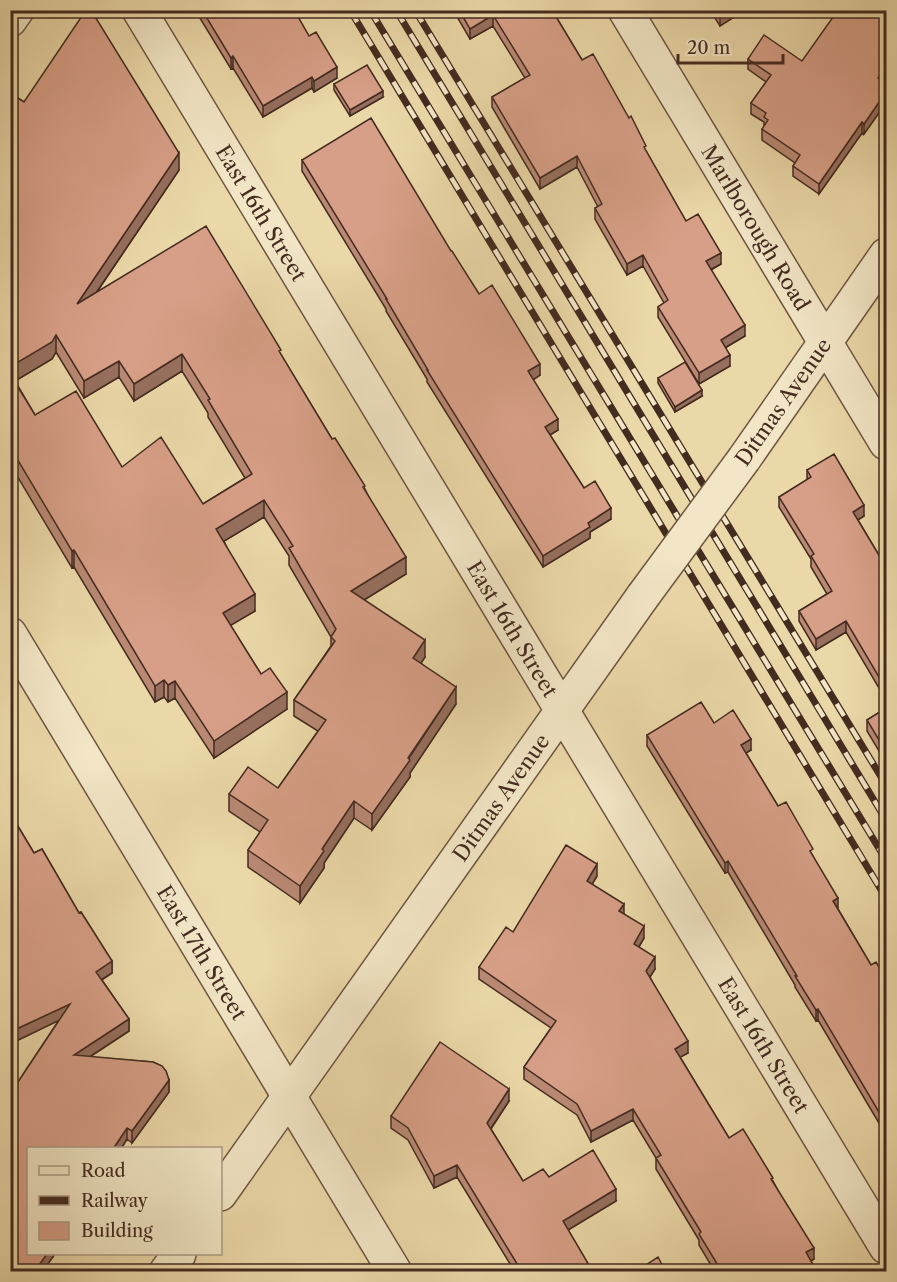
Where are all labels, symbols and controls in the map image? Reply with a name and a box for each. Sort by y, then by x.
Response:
scale bar [678,27,783,65]
text: 20 m [687,37,731,59]
street label: East 16th Street [211,140,312,286]
street label: Marlborough Road [697,140,816,315]
street label: Ditmas Avenue [730,333,836,471]
street label: East 16th Street [462,556,564,702]
street label: Ditmas Avenue [447,729,554,866]
street label: East 17th Street [152,881,253,1025]
street label: East 16th Street [713,972,815,1118]
legend [27,1147,222,1255]
text: Road [81,1160,126,1182]
text: Railway [81,1190,149,1212]
text: Building [81,1220,153,1242]

